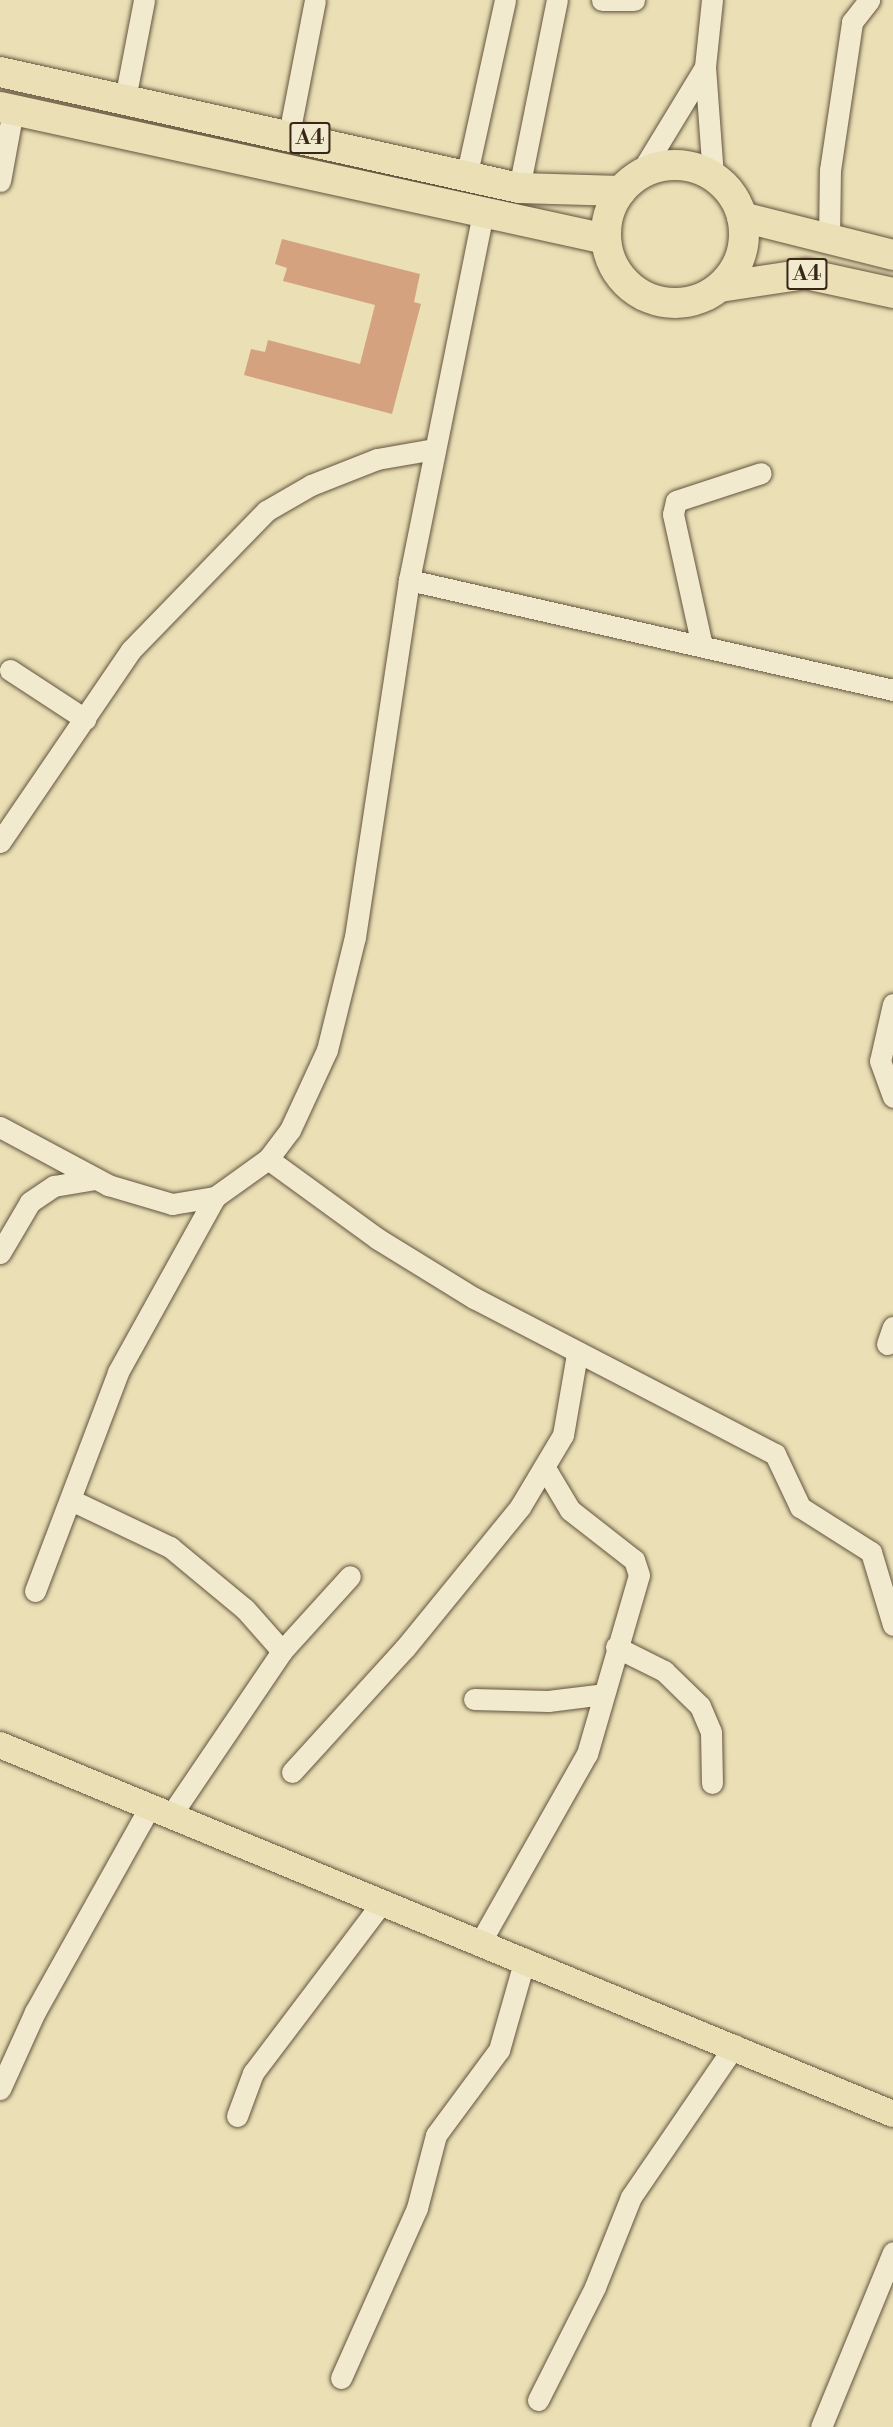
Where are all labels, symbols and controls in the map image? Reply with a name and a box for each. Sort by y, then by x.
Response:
road number: A4 [289,120,331,156]
road number: A4 [786,256,828,292]

